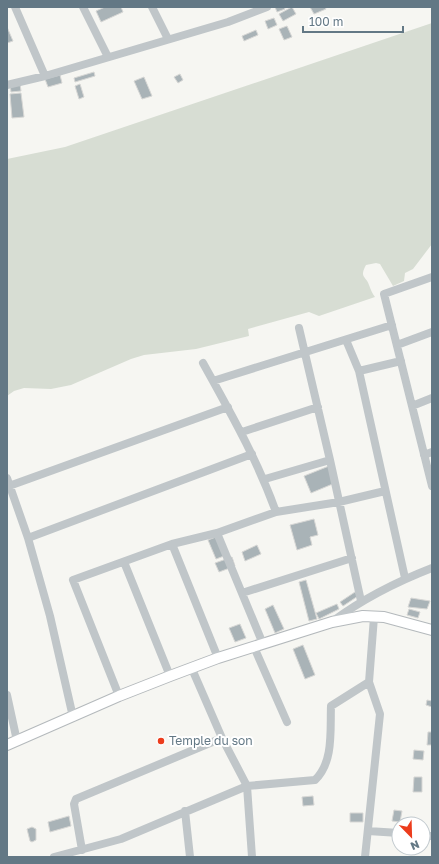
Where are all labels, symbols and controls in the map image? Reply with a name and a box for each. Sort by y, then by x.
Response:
scale bar [303,8,403,34]
text: 100 m [309,14,343,29]
place label: Temple du son [169,733,253,748]
marker: Temple du son [156,736,166,746]
north arrow [391,816,431,856]
text: N [409,838,421,853]

